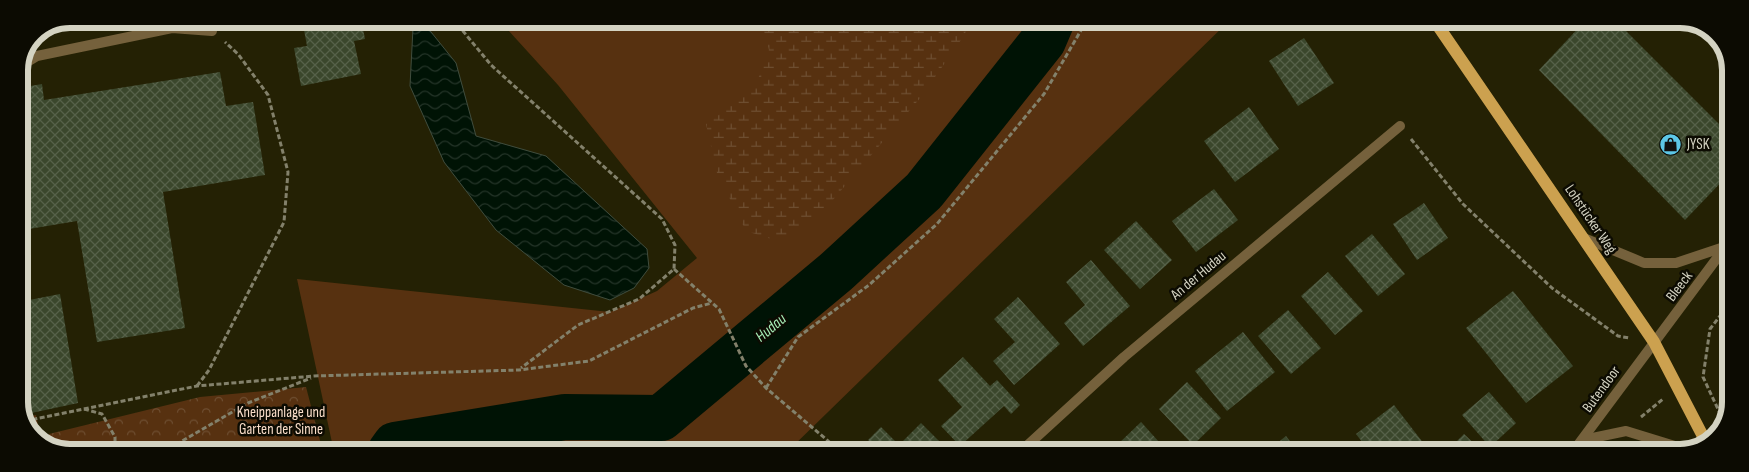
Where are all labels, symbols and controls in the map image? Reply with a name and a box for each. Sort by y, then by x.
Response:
shop icon: JYSK [1659,132,1683,156]
place label: JYSK [1686,135,1710,154]
street label: Lohstücker Weg [1560,181,1621,258]
street label: An der Hudau [1166,247,1230,305]
street label: Bleeck [1662,267,1697,305]
water label: Hudau [752,310,790,346]
street label: Butendoor [1578,362,1625,416]
park label: Kneippanlage und Garten der Sinne [237,403,325,439]

